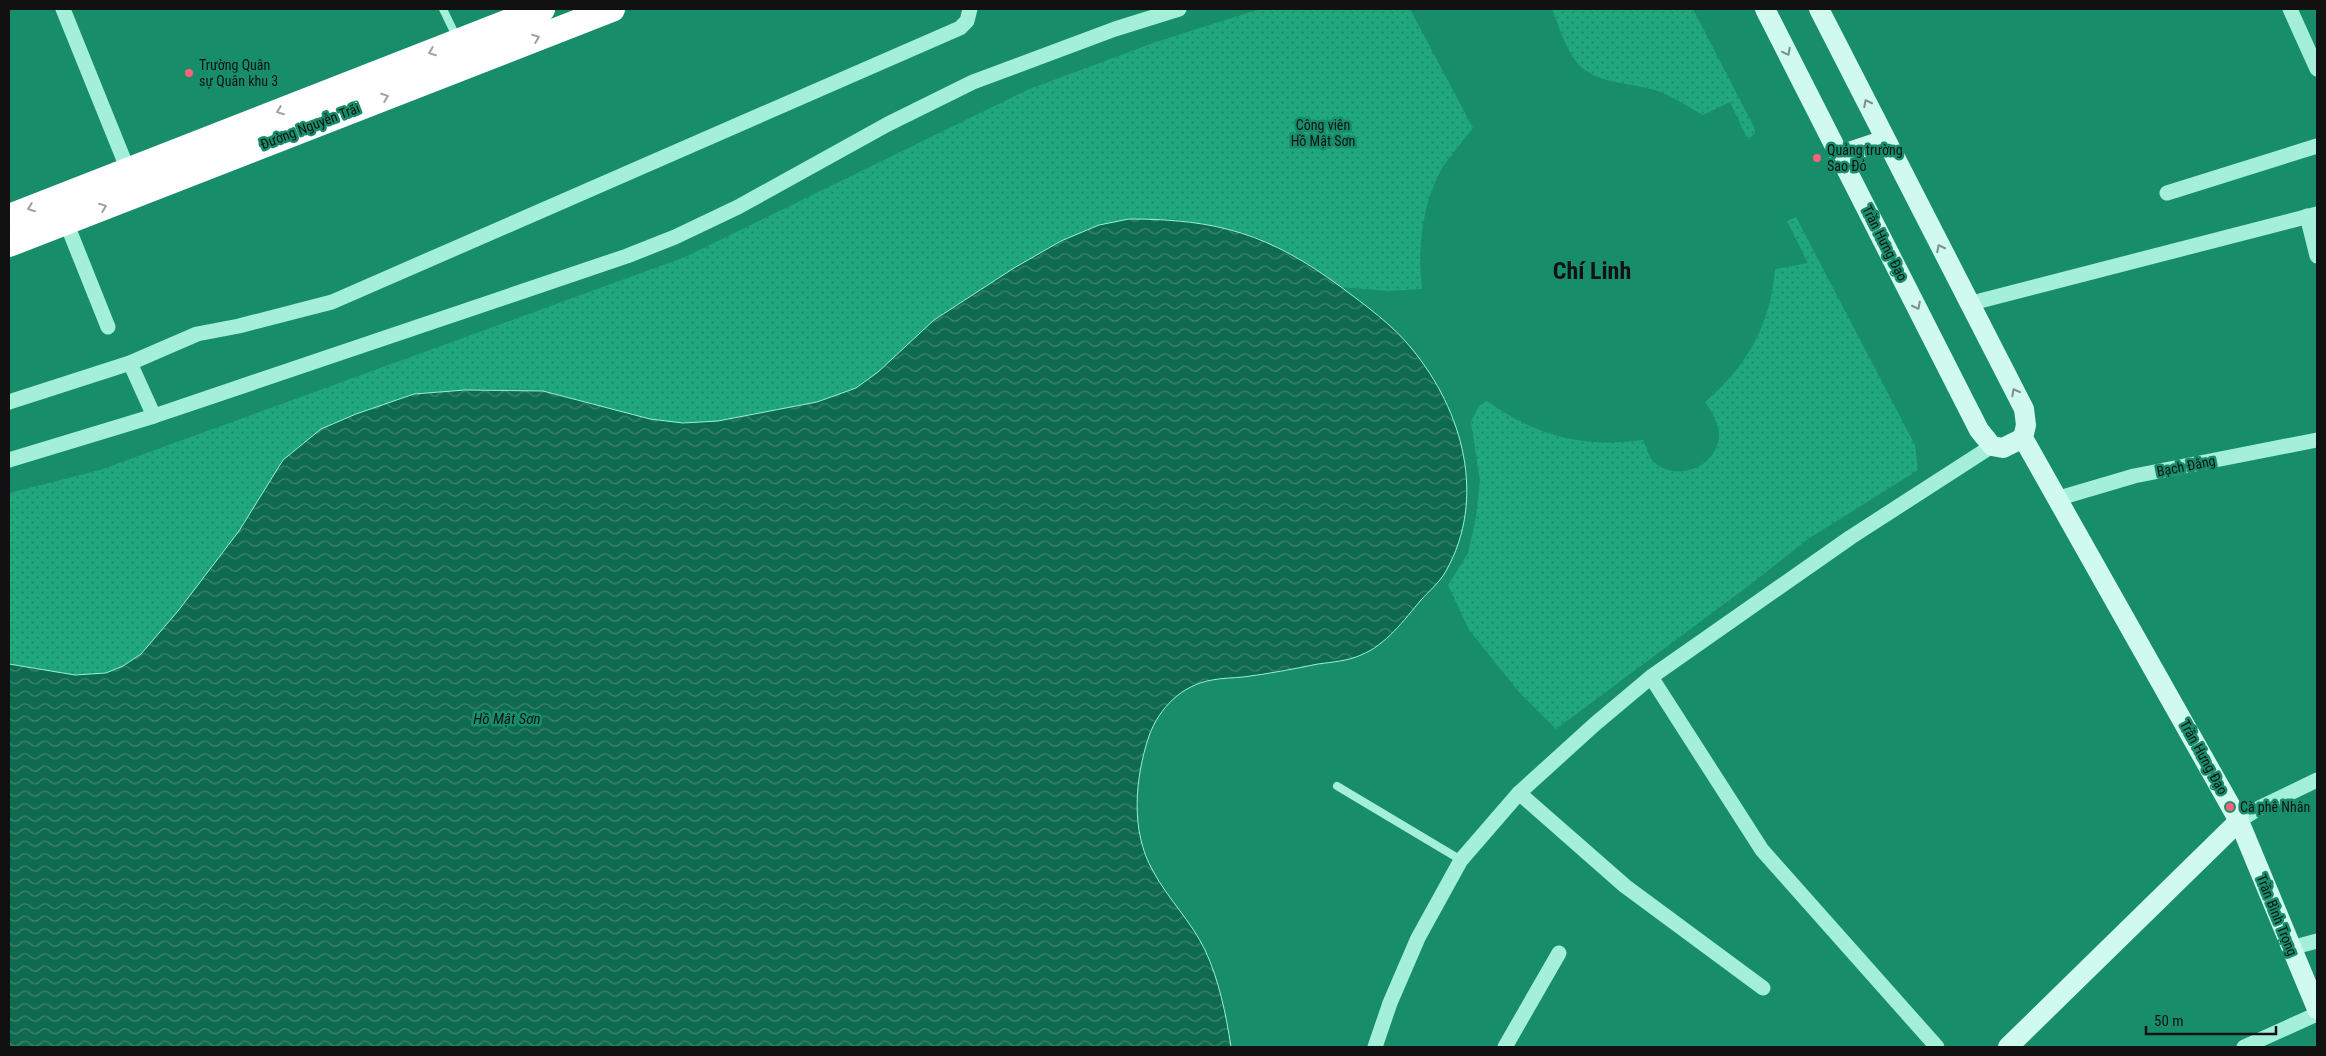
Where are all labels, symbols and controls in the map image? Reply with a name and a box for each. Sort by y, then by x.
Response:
one-way arrow [531,34,540,45]
one-way arrow [428,46,437,56]
one-way arrow [1781,47,1791,56]
place label: Trường Quân sự Quân khu 3 [199,57,278,89]
marker: Trường Quân sự Quân khu 3 [183,67,195,79]
one-way arrow [380,93,389,104]
one-way arrow [1863,99,1873,108]
street label: Đường Nguyễn Trãi [258,100,362,152]
one-way arrow [277,105,285,115]
park label: Công viên Hồ Mật Sơn [1291,117,1355,149]
place label: Quảng trường Sao Đỏ [1827,142,1903,174]
marker: Quảng trường Sao Đỏ [1811,152,1823,164]
one-way arrow [27,202,36,212]
one-way arrow [98,203,107,214]
street label: Trần Hưng Đạo [1859,203,1911,283]
one-way arrow [1936,244,1946,253]
district label: Chí Linh [1553,257,1631,285]
one-way arrow [1911,301,1921,310]
one-way arrow [2011,388,2021,397]
street label: Bạch Đằng [2155,452,2217,480]
water label: Hồ Mật Sơn [473,710,541,728]
street label: Trần Hưng Đạo [2177,717,2231,797]
place label: Cà phê Nhân [2240,799,2310,815]
marker: Cà phê Nhân [2224,801,2236,813]
street label: Trần Bình Trọng [2253,872,2301,958]
scale bar [2146,1004,2276,1036]
text: 50 m [2154,1012,2184,1030]

